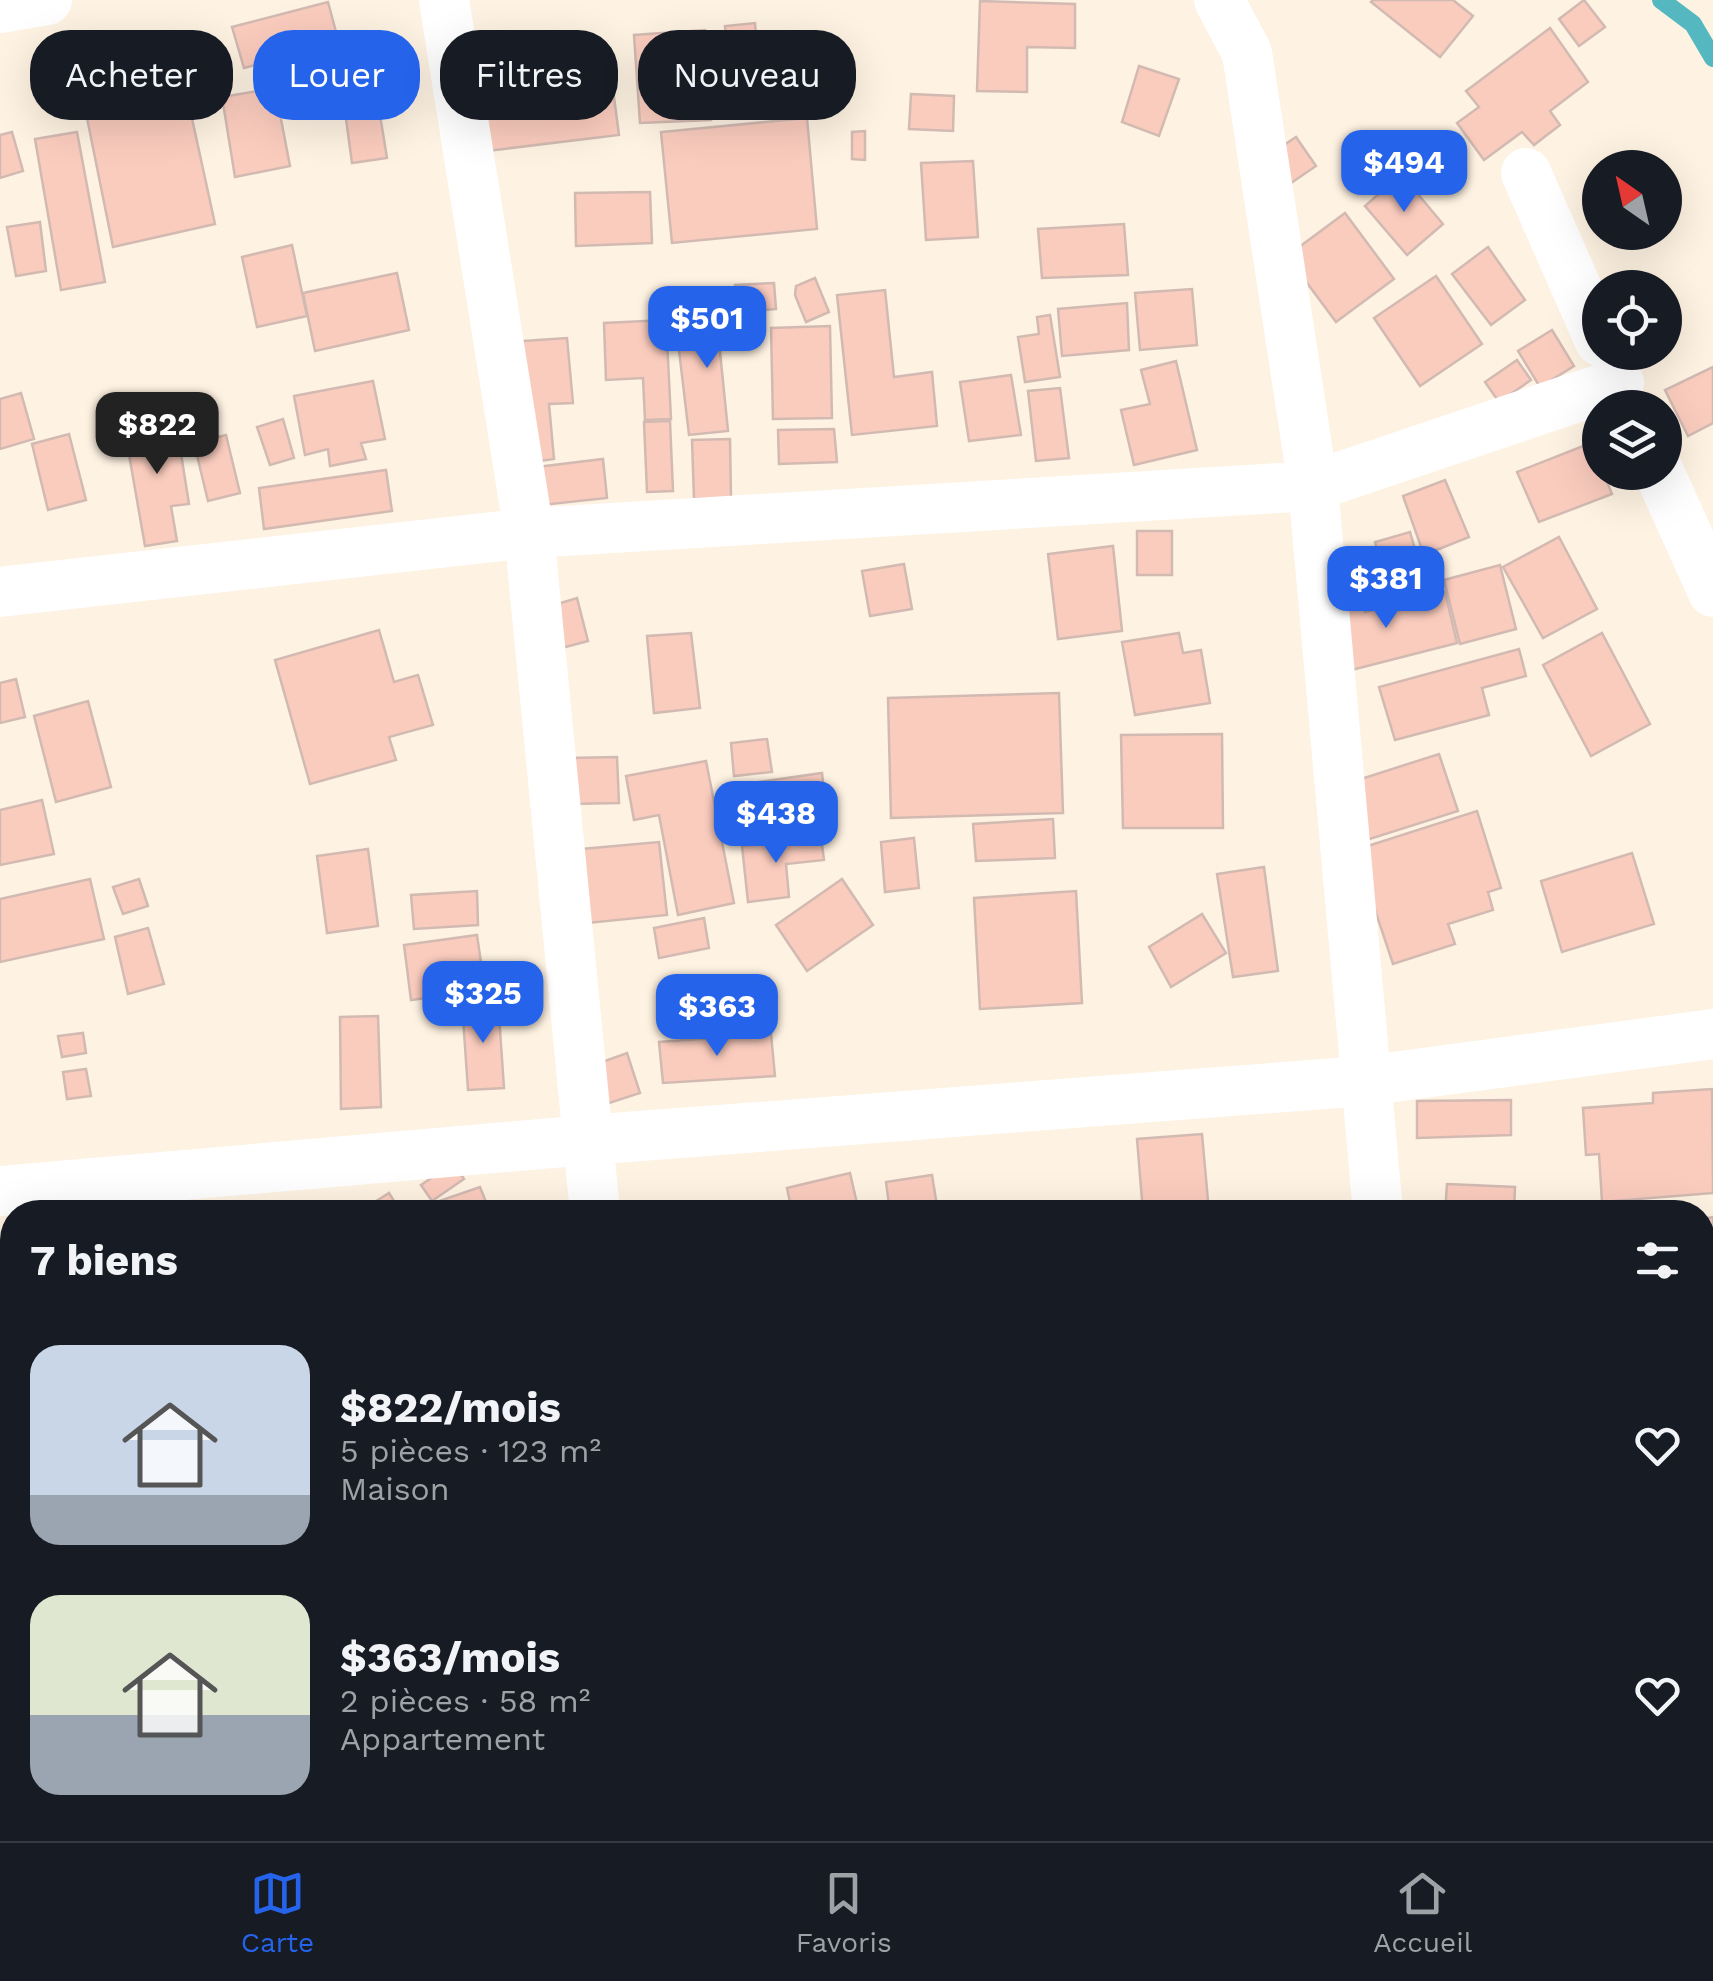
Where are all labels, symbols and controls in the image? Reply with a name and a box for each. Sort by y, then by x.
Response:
chip: Acheter [30,30,233,120]
chip: Louer [253,30,420,120]
chip: Filtres [440,30,618,120]
chip: Nouveau [638,30,856,120]
pin: $494 [1345,130,1463,215]
text: $494 [1363,143,1445,181]
north arrow [1582,150,1682,250]
map controls [1582,150,1682,490]
button: locate [1582,270,1682,370]
pin: $501 [648,286,766,371]
text: $501 [670,299,744,337]
button: layers [1582,390,1682,490]
pin: $822 [98,392,216,477]
text: $822 [118,405,196,443]
pin: $381 [1327,546,1445,631]
text: $381 [1349,559,1423,597]
pin: $438 [717,781,835,866]
text: $438 [736,794,816,832]
pin: $325 [424,961,542,1046]
text: $325 [444,974,522,1012]
pin: $363 [658,974,776,1059]
text: $363 [678,987,756,1025]
icon: filters [1630,1233,1685,1288]
text: 7 biens [30,1236,178,1285]
text: $822/mois [340,1383,561,1432]
icon: home [110,1385,230,1505]
icon: heart [1630,1418,1685,1473]
text: 5 pièces · 123 m² [340,1432,601,1470]
text: Maison [340,1470,450,1508]
text: $363/mois [340,1633,560,1682]
icon: home [110,1635,230,1755]
icon: heart [1630,1668,1685,1723]
text: 2 pièces · 58 m² [340,1682,590,1720]
text: Appartement [340,1720,545,1758]
tab: Carte [241,1866,314,1959]
tab: Favoris [796,1866,892,1959]
tab: Accueil [1373,1866,1472,1959]

